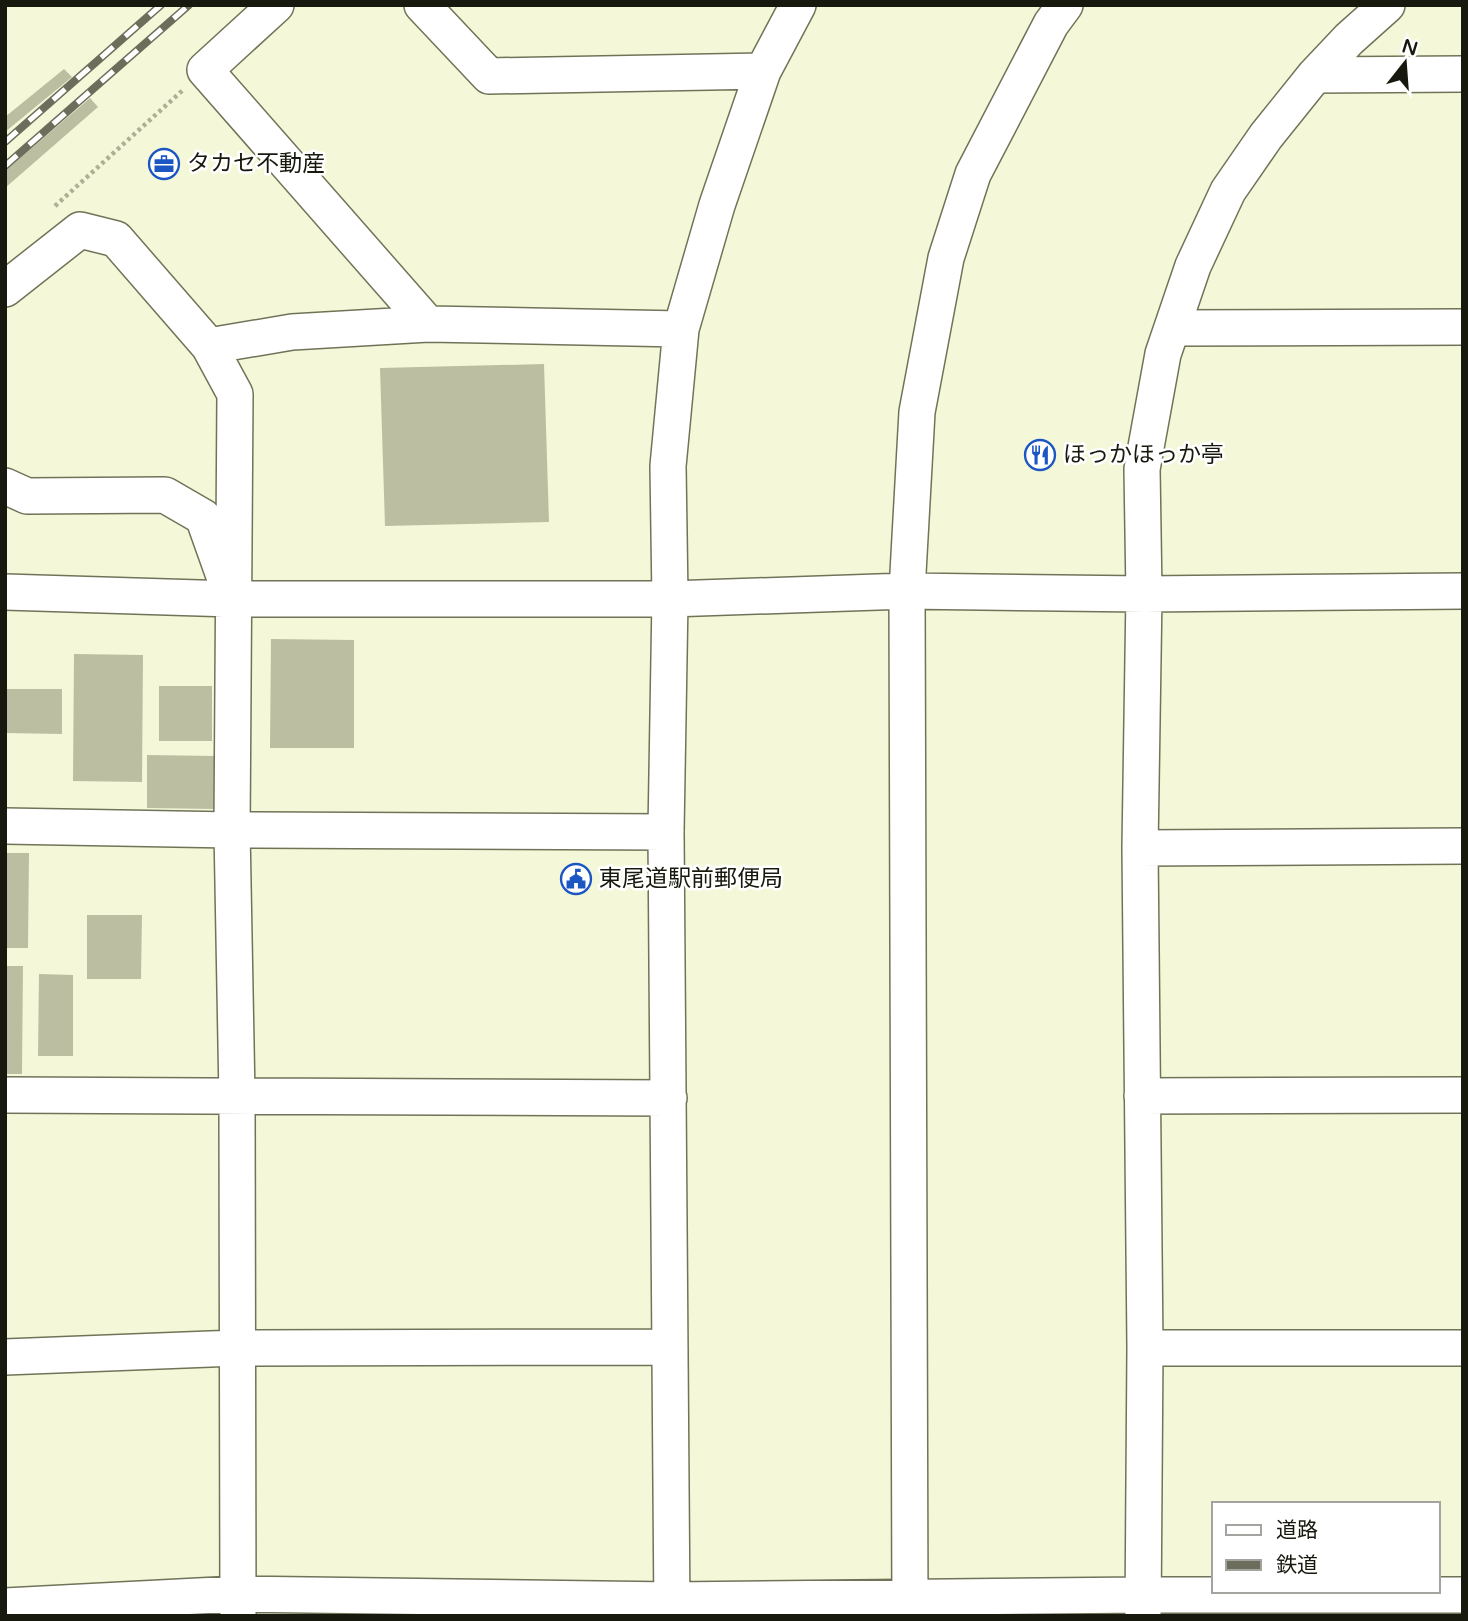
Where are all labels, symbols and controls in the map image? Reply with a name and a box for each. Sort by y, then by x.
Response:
north arrow [1370,28,1440,98]
text: N [1399,35,1420,60]
office icon: タカセ不動産 [147,147,181,181]
place label: タカセ不動産 [187,150,325,178]
restaurant icon: ほっかほっか亭 [1023,438,1057,472]
place label: ほっかほっか亭 [1063,441,1224,469]
public building icon: 東尾道駅前郵便局 [559,862,593,896]
place label: 東尾道駅前郵便局 [599,865,783,893]
legend [1212,1502,1440,1593]
text: 道路 [1276,1518,1318,1543]
text: 鉄道 [1276,1553,1318,1578]

